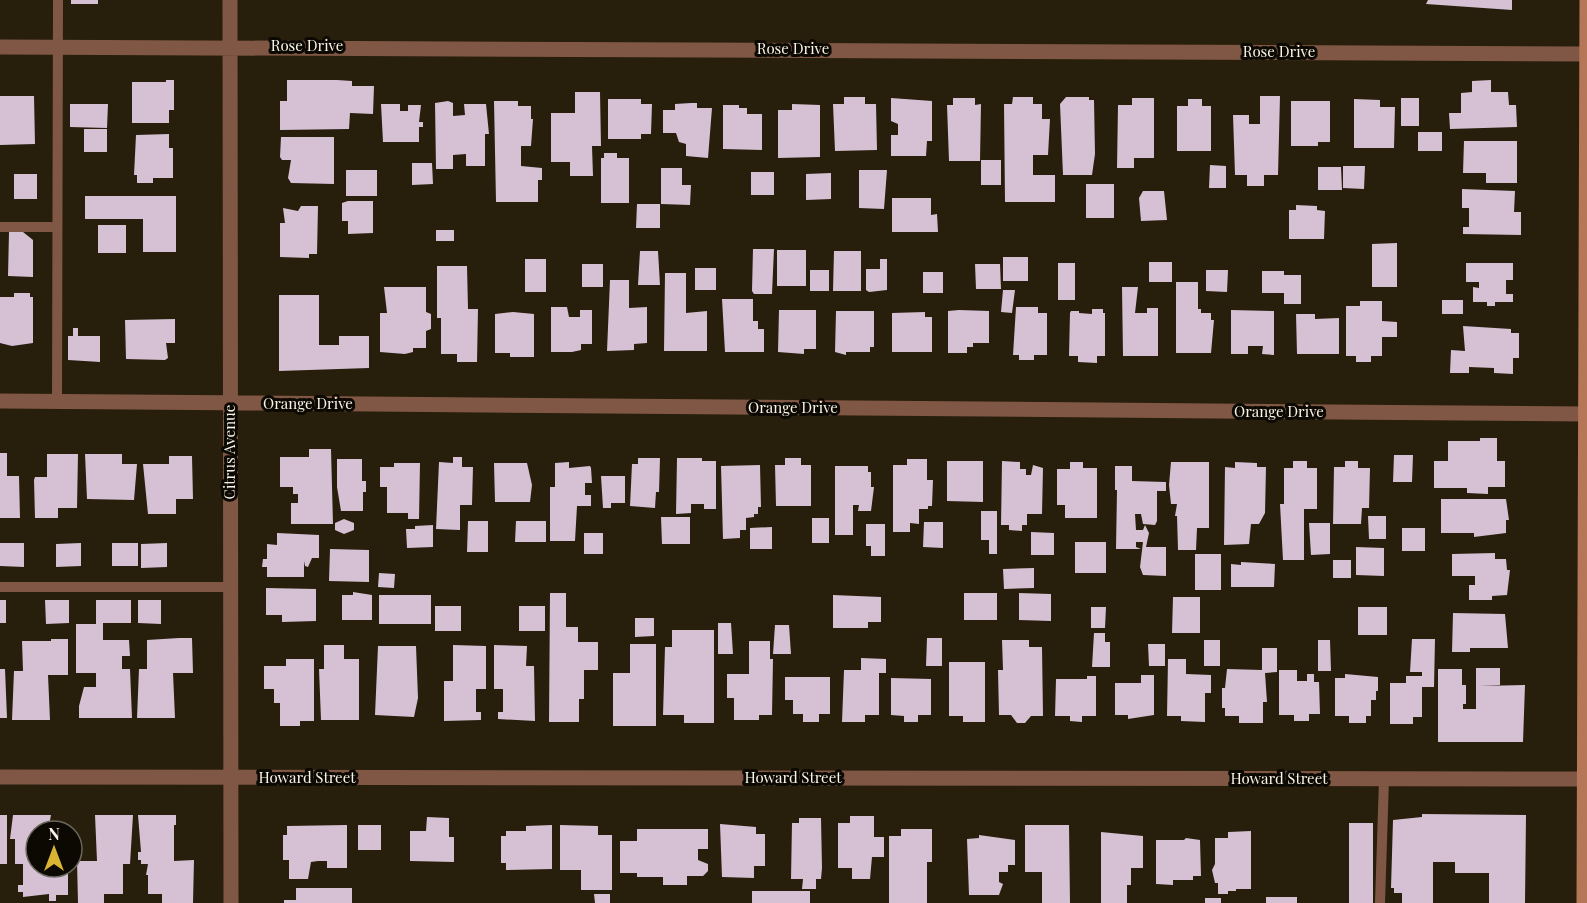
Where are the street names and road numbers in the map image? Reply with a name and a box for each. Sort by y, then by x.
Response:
street label: Rose Drive [271,35,343,55]
street label: Rose Drive [757,38,829,58]
street label: Rose Drive [1243,41,1315,61]
street label: Orange Drive [263,393,353,413]
street label: Orange Drive [748,397,838,417]
street label: Orange Drive [1234,401,1324,421]
street label: Citrus Avenue [219,405,239,499]
street label: Howard Street [258,767,356,787]
street label: Howard Street [744,767,842,787]
street label: Howard Street [1230,768,1328,788]

